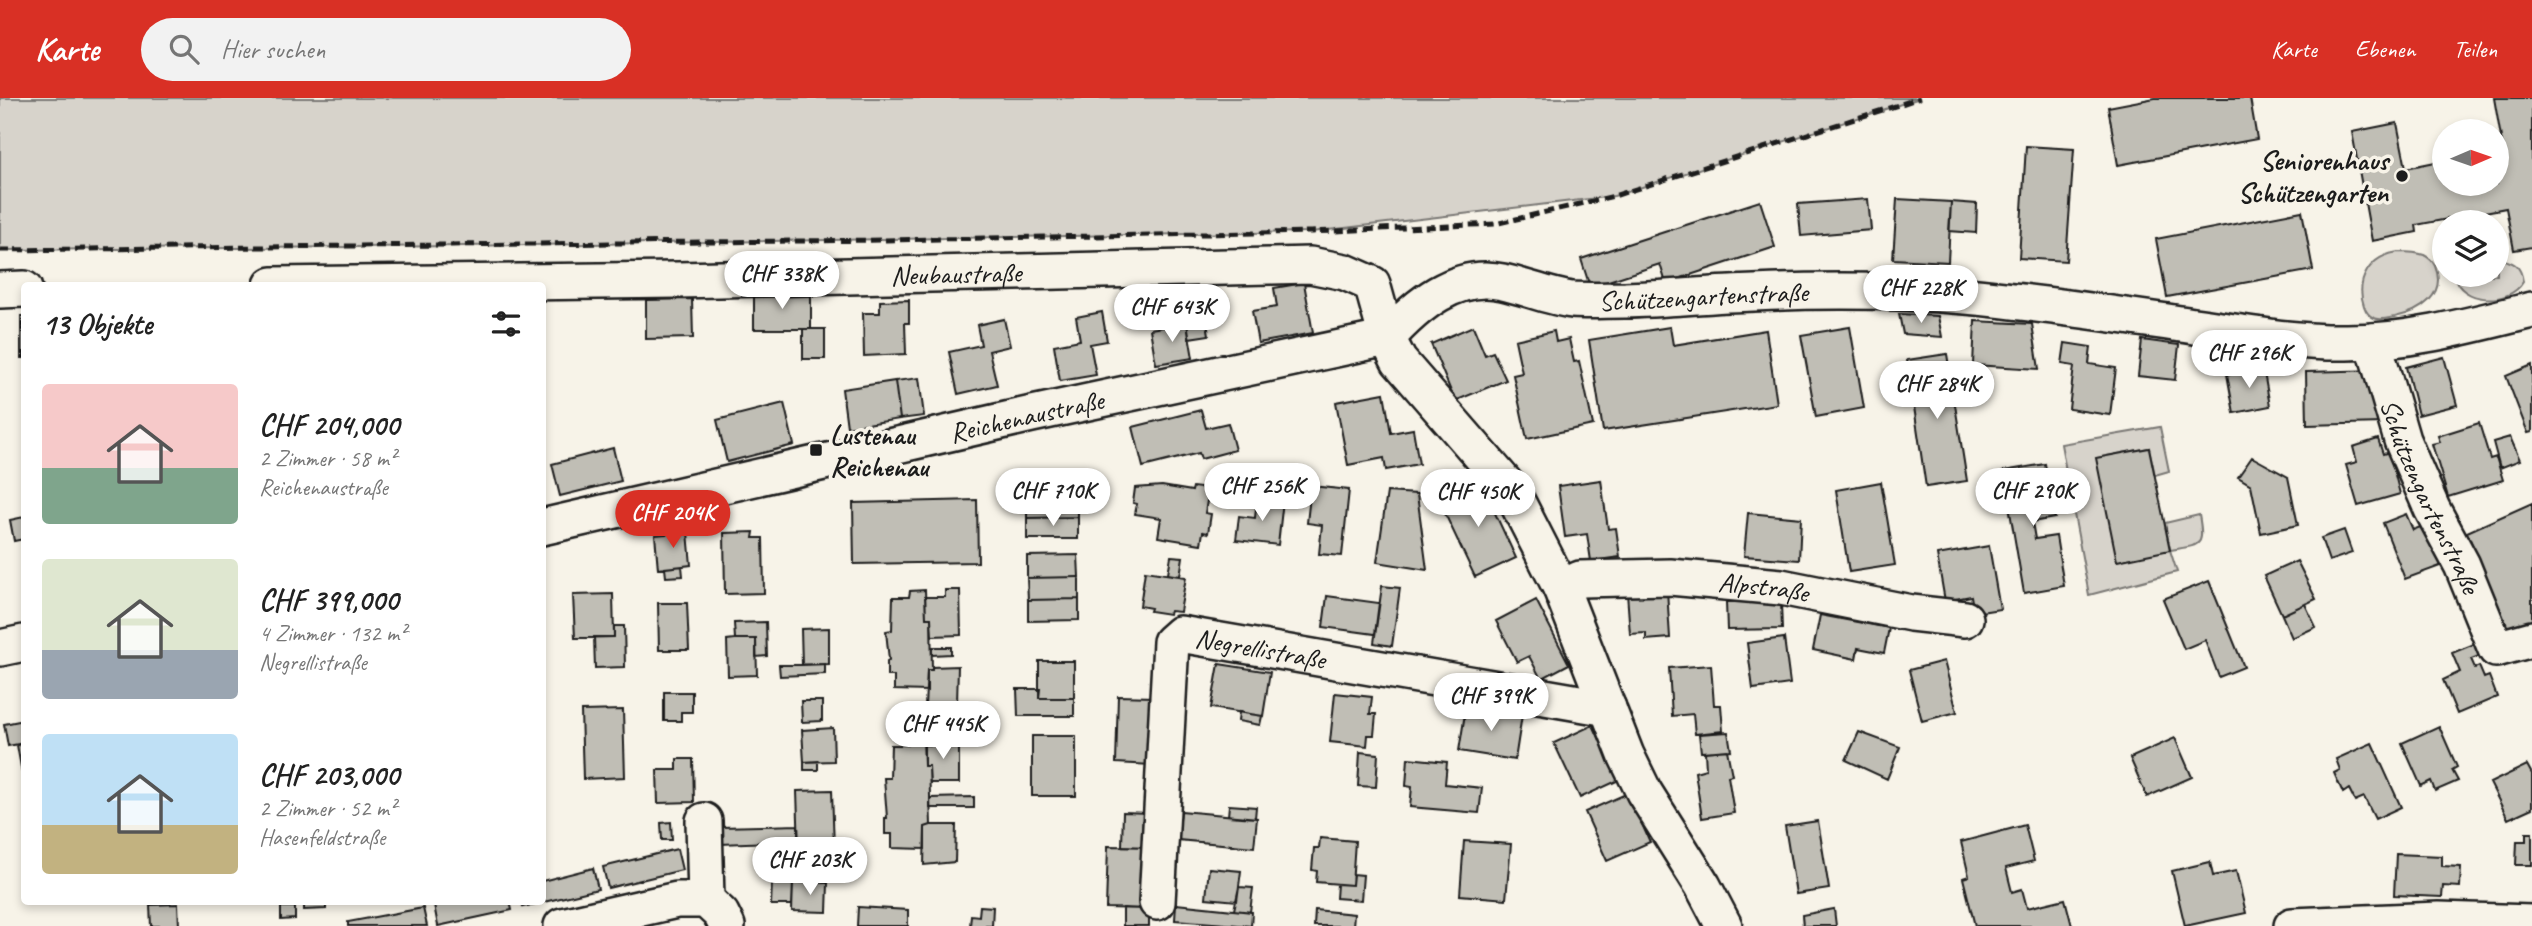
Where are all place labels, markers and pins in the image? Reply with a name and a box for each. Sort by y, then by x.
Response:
place label: Seniorenhaus Schützengarten [2238,143,2391,210]
marker: Seniorenhaus Schützengarten [2394,168,2410,184]
pin: CHF 338K [710,252,854,311]
pin: CHF 228K [1849,266,1993,325]
pin: CHF 643K [1100,285,1244,344]
pin: CHF 296K [2177,330,2321,390]
pin: CHF 284K [1865,362,2009,421]
place label: Lustenau Reichenau [830,417,931,484]
marker: Lustenau Reichenau [808,442,824,458]
pin: CHF 256K [1190,464,1334,523]
pin: CHF 710K [981,468,1125,528]
pin: CHF 290K [1961,468,2105,528]
pin: CHF 450K [1406,470,1550,529]
pin: CHF 204K [601,490,745,550]
pin: CHF 399K [1419,674,1563,733]
pin: CHF 445K [871,702,1015,761]
pin: CHF 203K [738,838,882,897]

